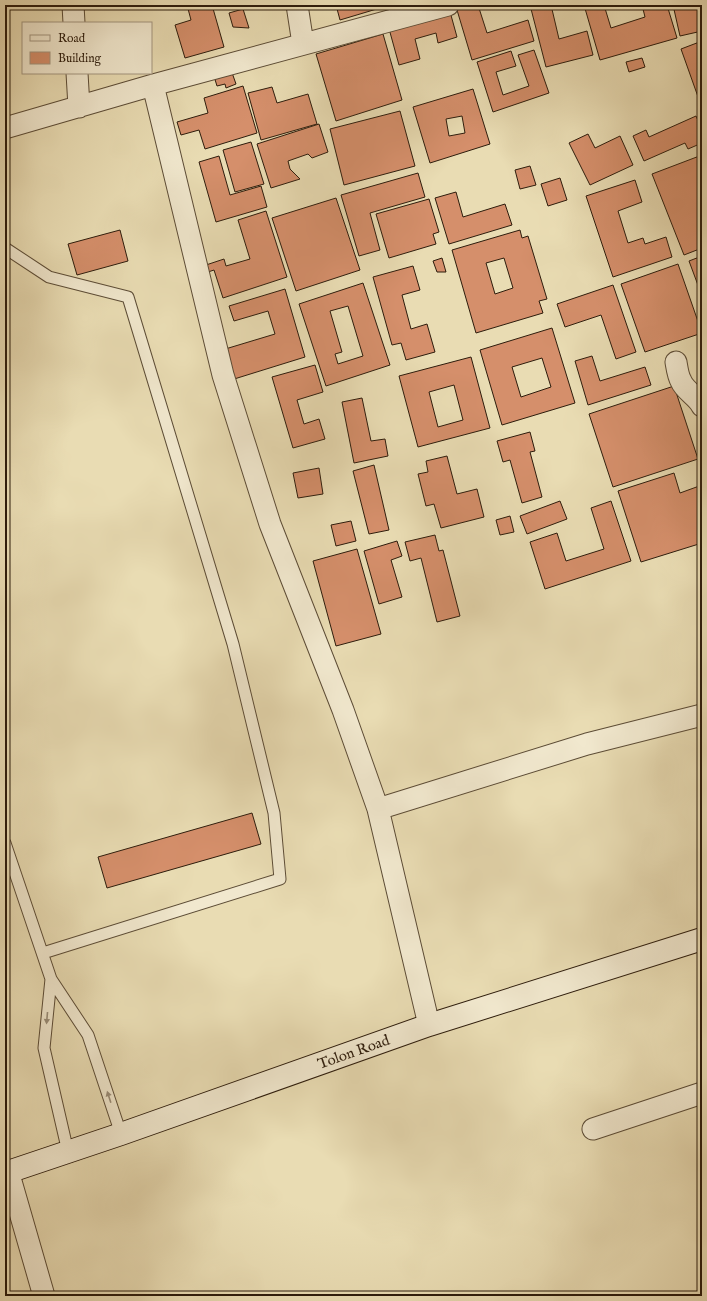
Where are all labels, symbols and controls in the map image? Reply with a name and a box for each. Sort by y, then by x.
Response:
legend [22,22,152,74]
text: Road [58,31,86,46]
text: Building [58,51,102,66]
one-way arrow [44,1012,51,1024]
street label: Tolon Road [315,1030,393,1073]
one-way arrow [105,1091,111,1103]

